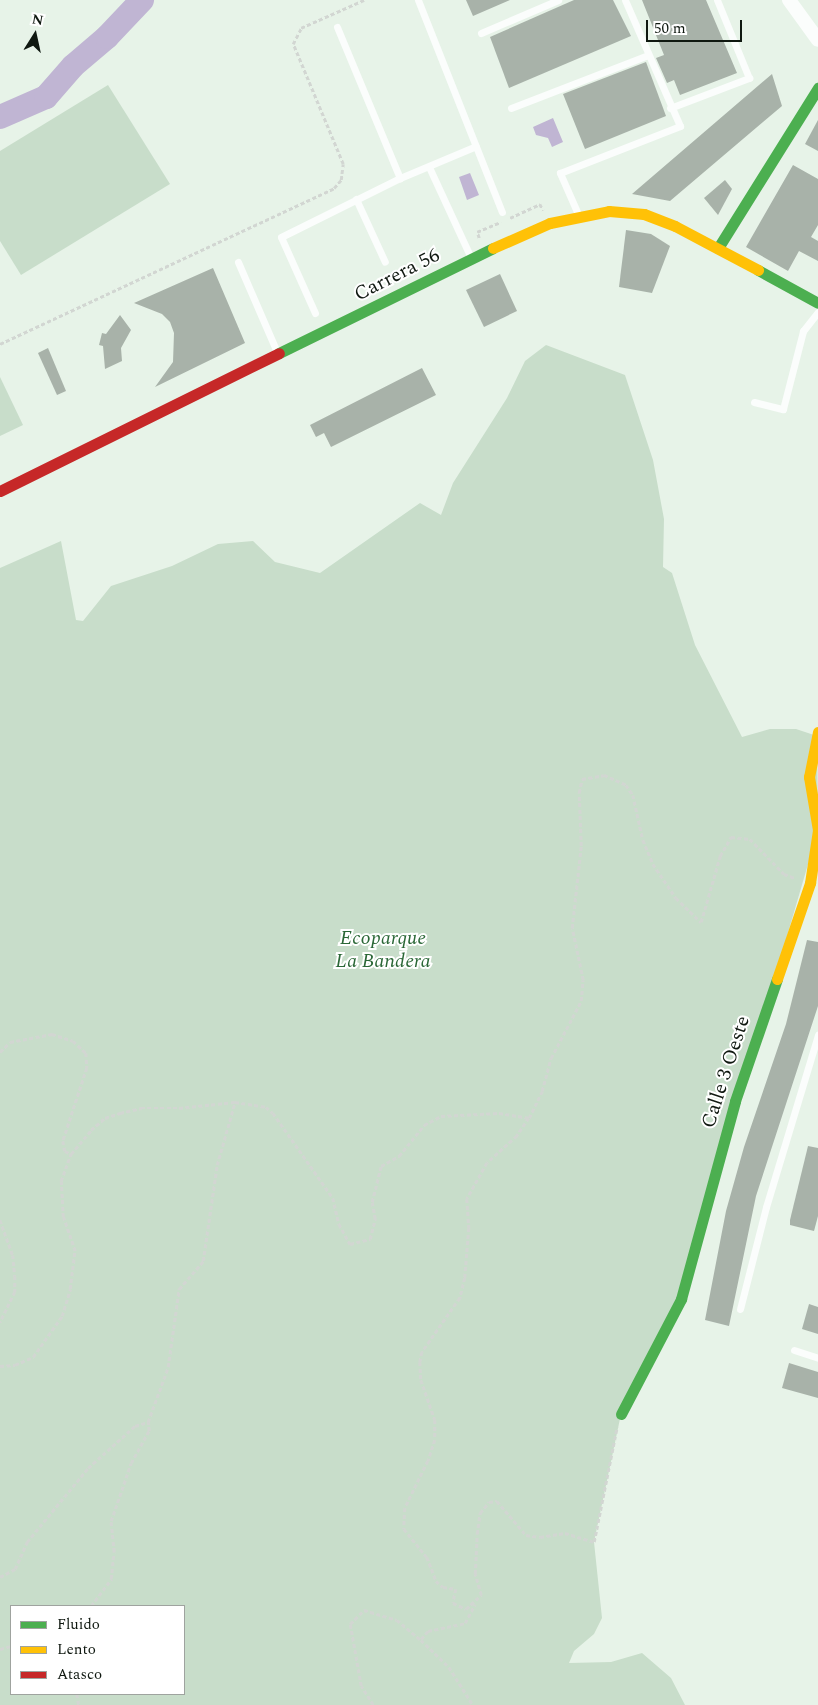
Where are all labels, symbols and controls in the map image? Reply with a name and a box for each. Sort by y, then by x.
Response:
text: N [30,8,45,31]
north arrow [10,10,60,60]
scale bar [648,10,744,42]
text: 50 m [654,17,686,40]
street label: Carrera 56 [350,243,444,307]
park label: Ecoparque La Bandera [335,926,431,973]
street label: Calle 3 Oeste [697,1013,755,1131]
legend [10,1605,185,1695]
text: Fluido [57,1613,100,1636]
text: Lento [57,1638,96,1661]
text: Atasco [57,1663,102,1686]

